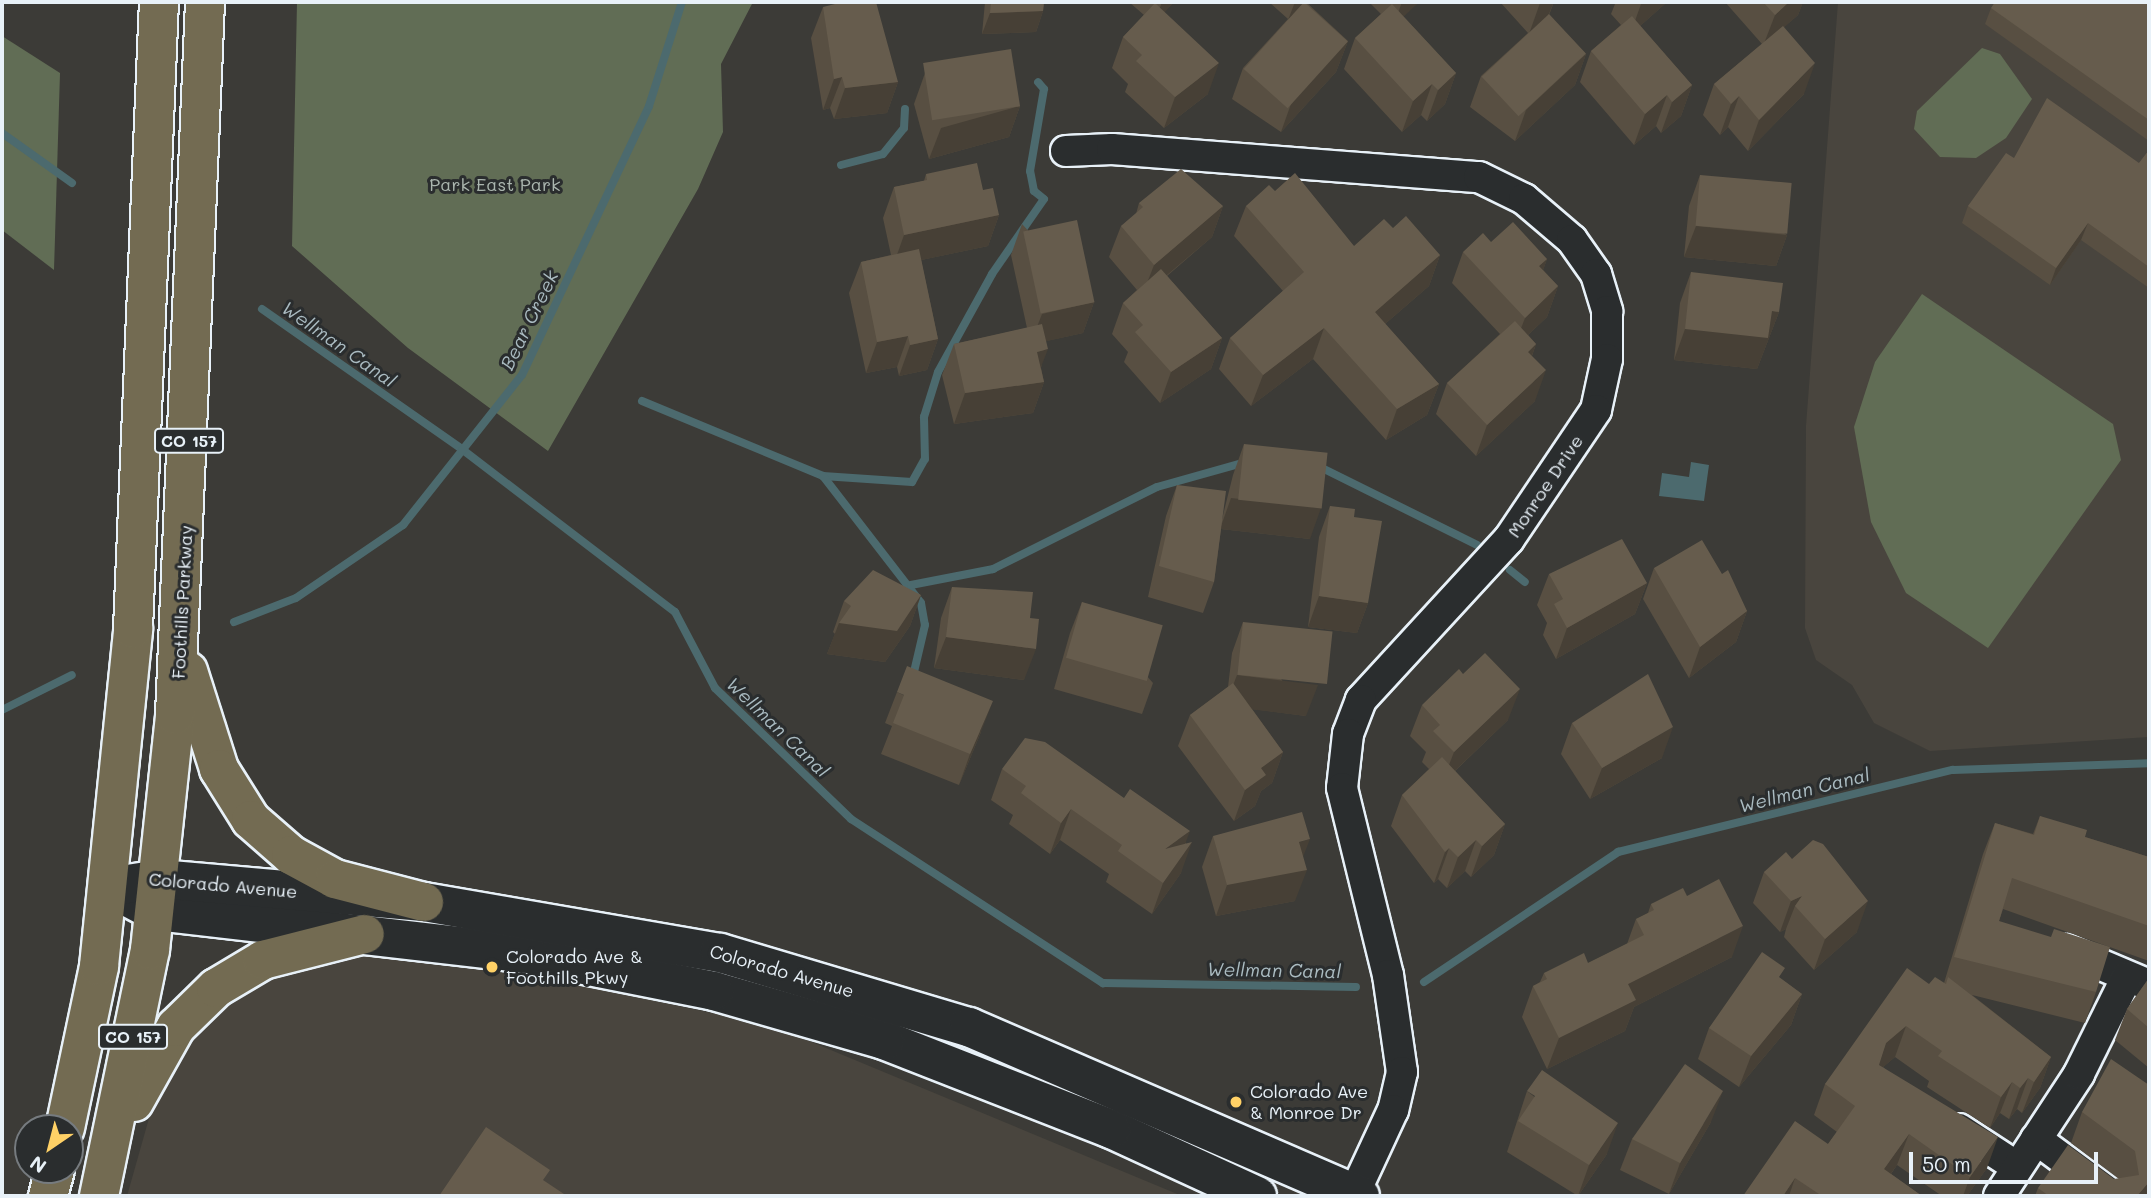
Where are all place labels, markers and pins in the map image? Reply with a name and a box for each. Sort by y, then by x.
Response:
place label: Colorado Ave & Foothills Pkwy [506,946,643,988]
marker: Colorado Ave & Foothills Pkwy [484,959,500,975]
place label: Colorado Ave & Monroe Dr [1250,1081,1368,1124]
marker: Colorado Ave & Monroe Dr [1228,1094,1244,1110]

